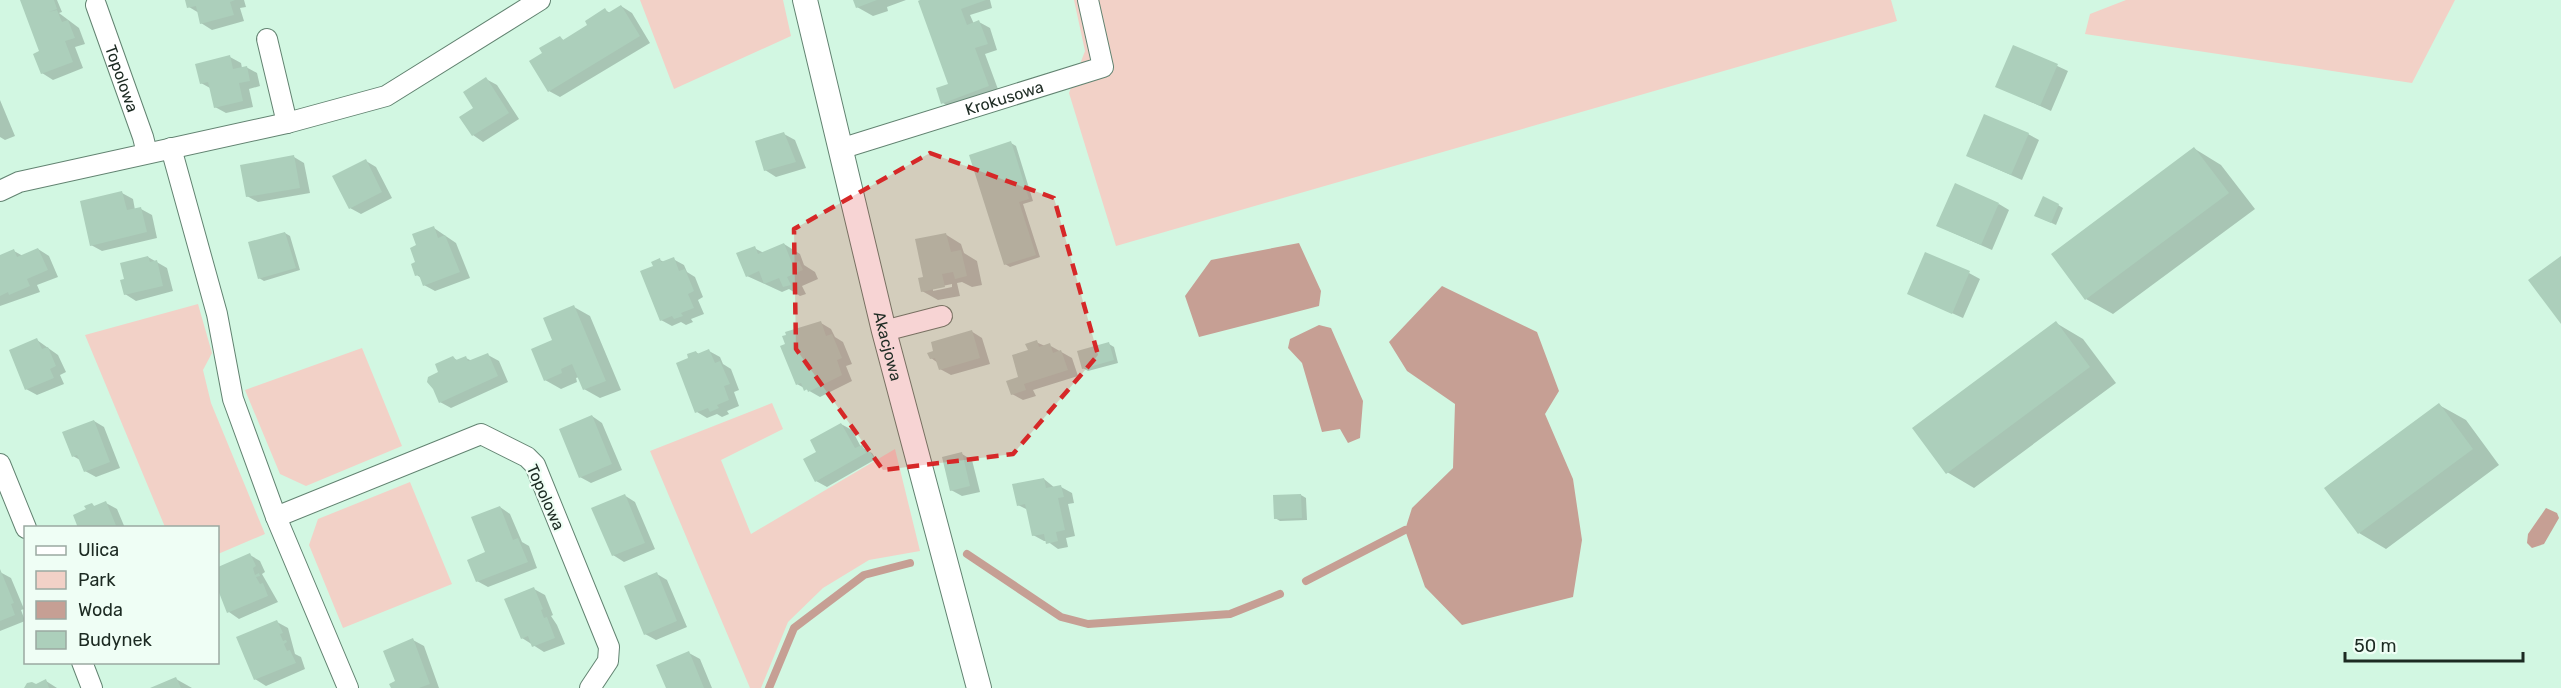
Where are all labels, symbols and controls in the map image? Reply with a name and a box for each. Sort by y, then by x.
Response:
street label: Topolowa [101,43,142,115]
street label: Krokusowa [963,77,1046,119]
street label: Akacjowa [870,310,906,383]
street label: Topolowa [523,461,568,533]
legend [24,526,219,664]
text: Ulica [78,539,119,561]
text: Park [78,569,116,591]
text: Woda [78,599,123,621]
scale bar [2345,625,2524,663]
text: Budynek [78,629,152,651]
text: 50 m [2354,635,2397,657]

